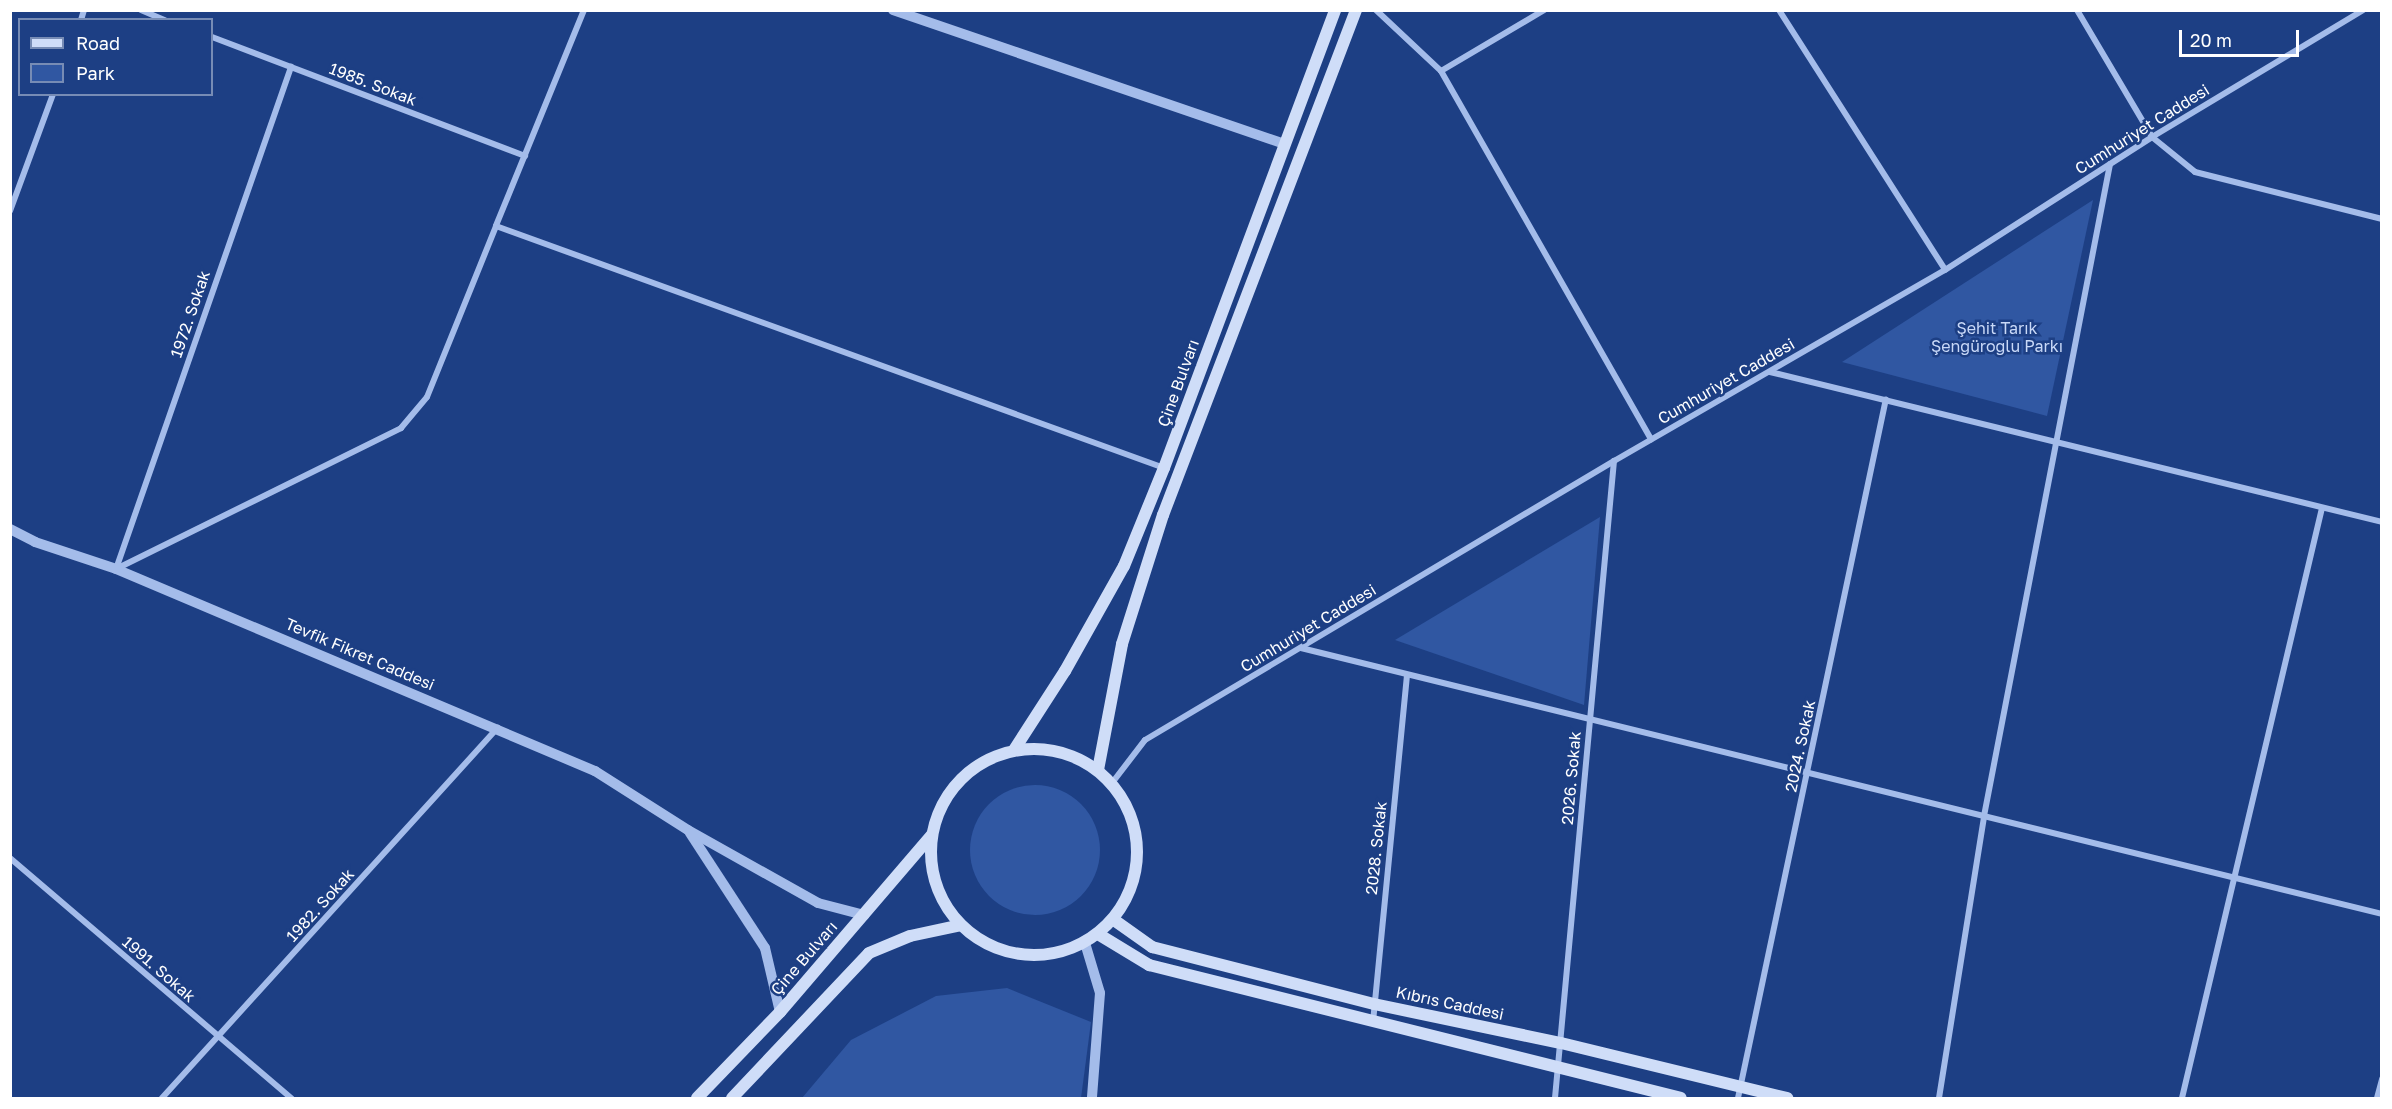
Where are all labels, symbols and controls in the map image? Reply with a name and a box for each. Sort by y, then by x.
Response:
legend [18,18,213,96]
scale bar [2182,18,2302,56]
text: 20 m [2190,29,2232,51]
text: Road [76,32,120,54]
street label: 1985. Sokak [327,59,419,109]
text: Park [76,62,115,84]
street label: Cumhuriyet Caddesi [2071,80,2213,178]
street label: 1972. Sokak [166,268,214,360]
park label: Şehit Tarık Şengüroğlu Parkı [1931,318,2063,356]
street label: Cumhuriyet Caddesi [1654,334,1798,428]
street label: Çine Bulvarı [1153,337,1203,429]
street label: Cumhuriyet Caddesi [1237,580,1379,676]
street label: Tevfik Fikret Caddesi [283,614,437,694]
street label: 2024. Sokak [1781,698,1819,794]
street label: 2026. Sokak [1557,730,1585,826]
street label: 2028. Sokak [1362,800,1390,896]
street label: 1982. Sokak [282,864,358,946]
street label: Çine Bulvarı [767,917,841,999]
street label: 1991. Sokak [119,932,199,1006]
street label: Kıbrıs Caddesi [1394,982,1506,1024]

